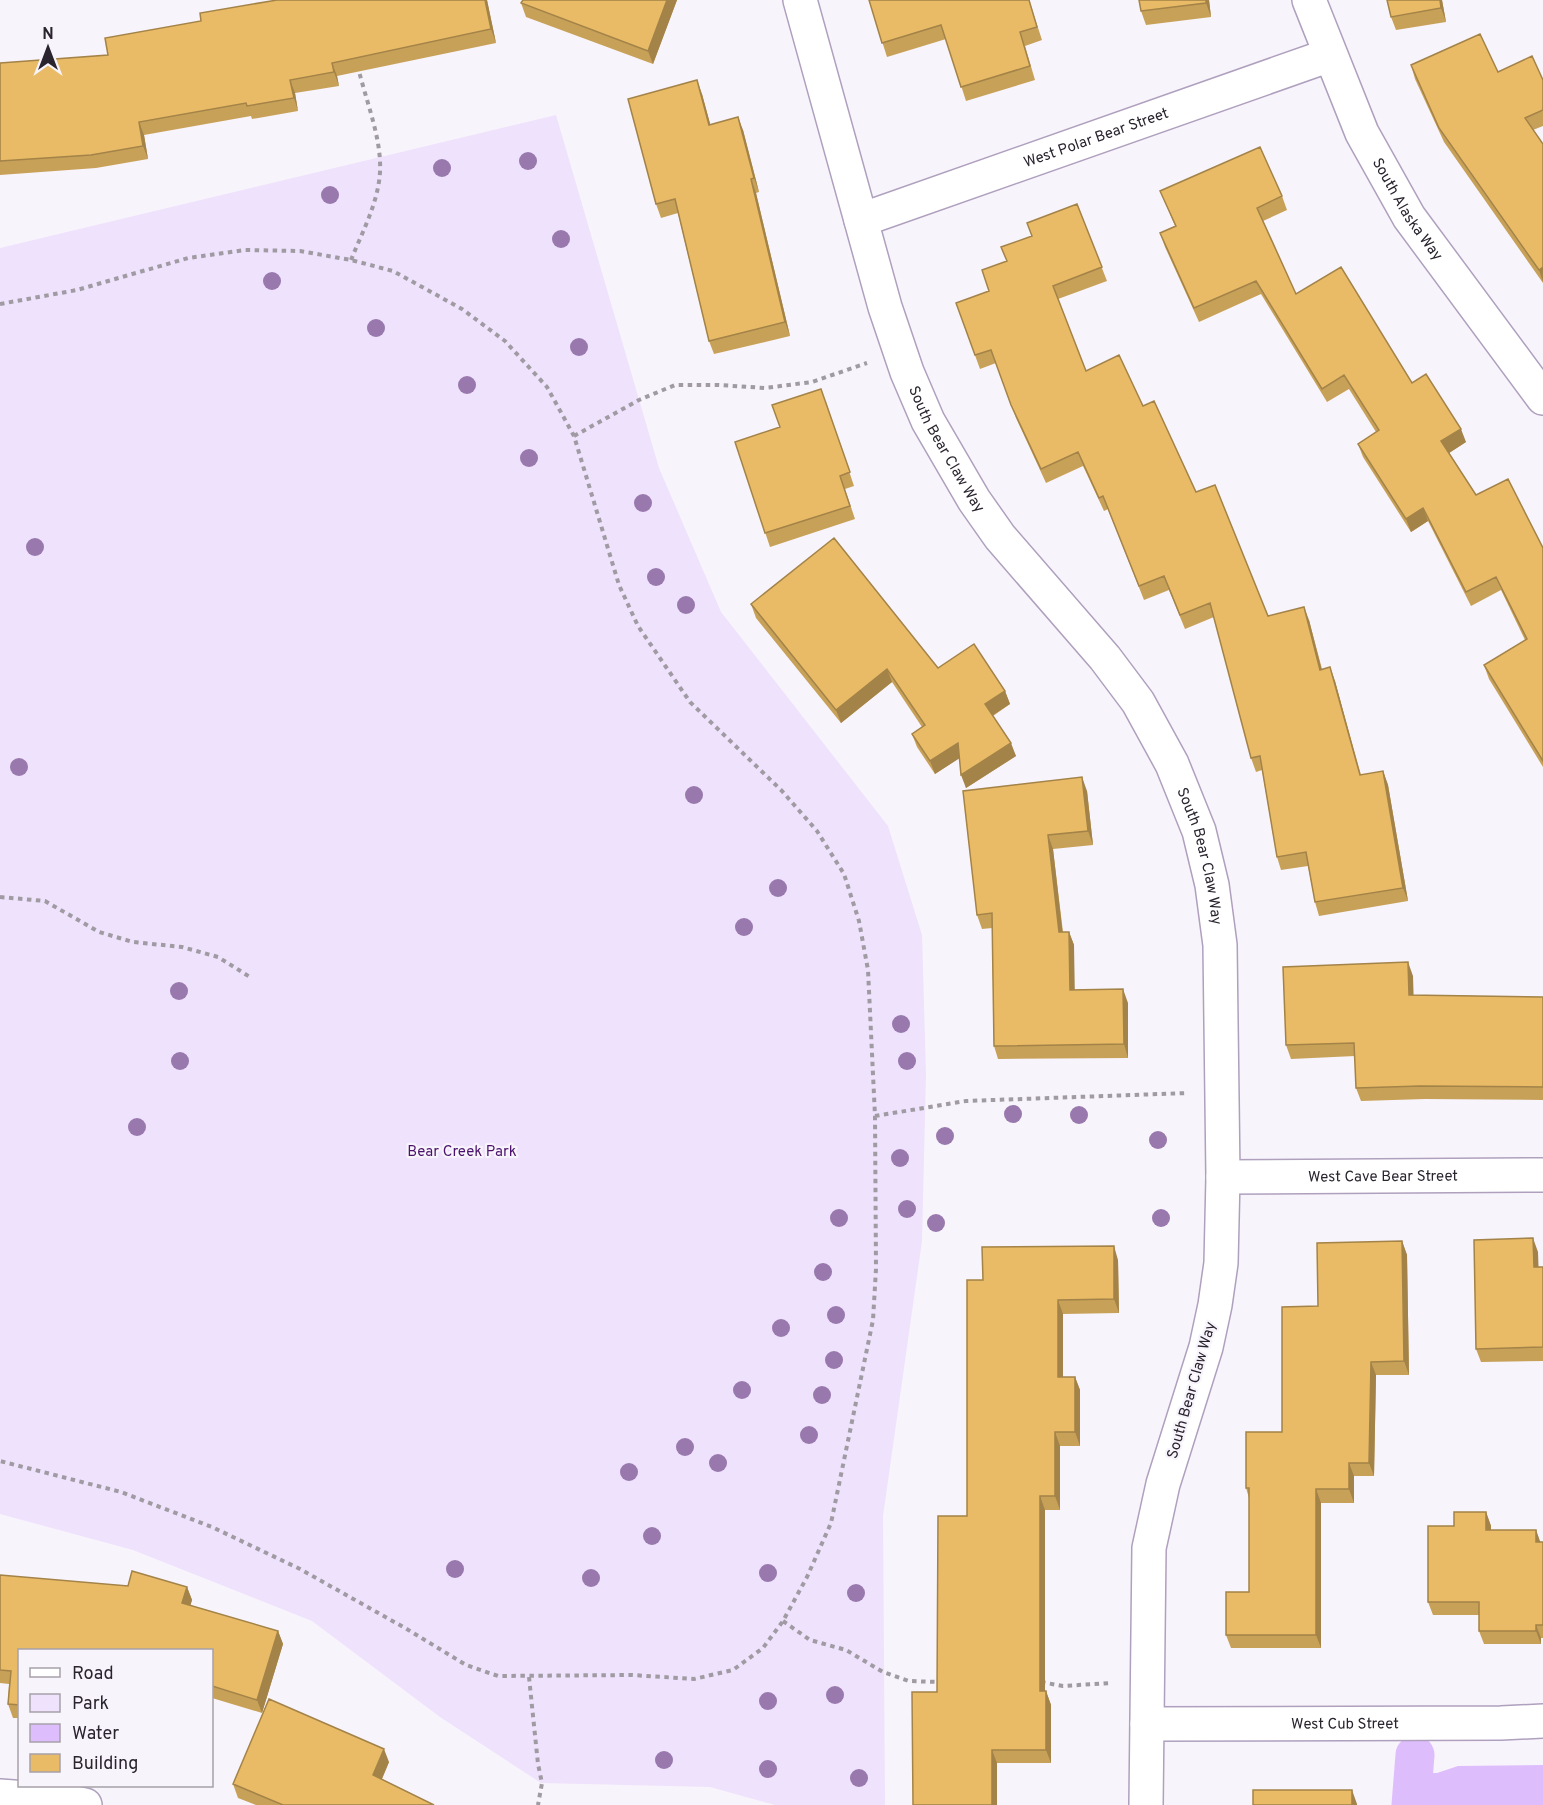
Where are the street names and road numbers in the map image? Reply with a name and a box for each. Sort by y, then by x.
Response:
street label: West Polar Bear Street [1021,105,1171,173]
street label: South Alaska Way [1367,155,1446,265]
street label: South Bear Claw Way [903,383,988,517]
street label: South Bear Claw Way [1172,785,1225,926]
street label: West Cave Bear Street [1308,1168,1458,1187]
street label: South Bear Claw Way [1164,1320,1221,1461]
street label: West Cub Street [1291,1715,1399,1735]

